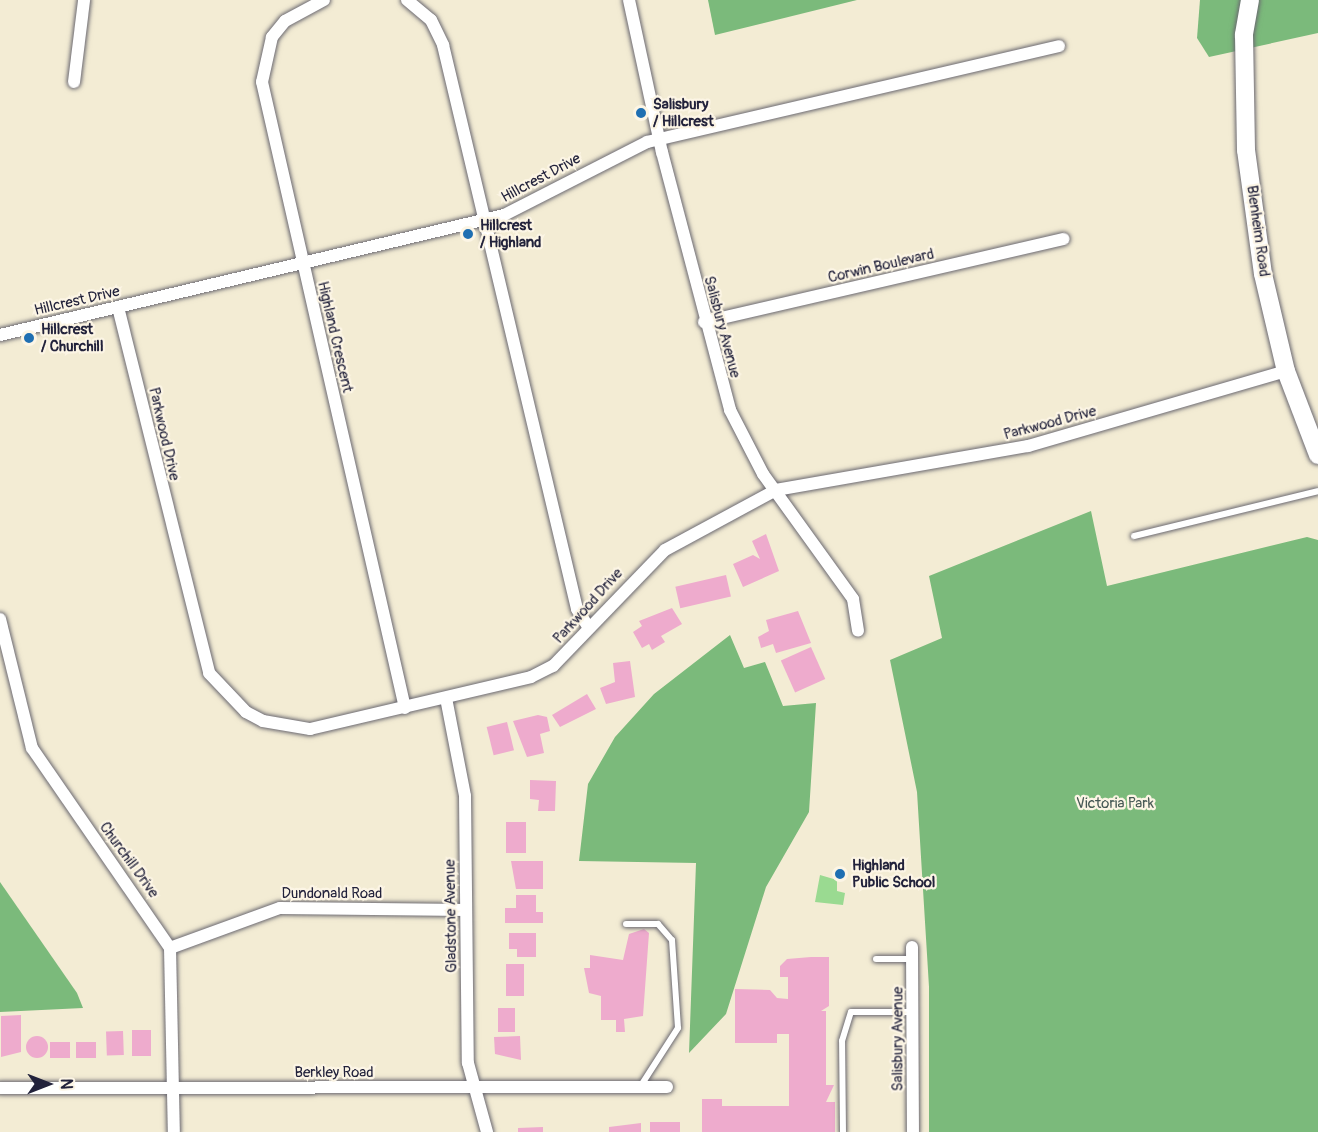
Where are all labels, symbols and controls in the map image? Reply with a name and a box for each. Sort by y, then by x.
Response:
place label: Salisbury / Hillcrest [653,95,714,130]
marker: Salisbury / Hillcrest [634,106,648,120]
street label: Hillcrest Drive [498,150,584,206]
street label: Blenheim Road [1243,184,1273,278]
place label: Hillcrest / Highland [480,216,541,251]
marker: Hillcrest / Highland [461,227,475,241]
street label: Corwin Boulevard [826,245,936,287]
street label: Salisbury Avenue [700,274,744,380]
street label: Highland Crescent [313,280,357,394]
street label: Hillcrest Drive [32,282,122,320]
place label: Hillcrest / Churchill [41,320,103,355]
marker: Hillcrest / Churchill [22,331,36,345]
street label: Parkwood Drive [145,386,183,482]
street label: Parkwood Drive [1002,402,1098,444]
street label: Parkwood Drive [549,565,627,647]
park label: Victoria Park [1076,795,1154,813]
street label: Churchill Drive [96,819,162,901]
place label: Highland Public School [852,856,935,891]
street label: Gladstone Avenue [441,859,461,973]
marker: Highland Public School [833,867,847,881]
street label: Dundonald Road [282,885,382,903]
street label: Salisbury Avenue [889,987,907,1091]
north arrow [18,1054,78,1114]
street label: Berkley Road [294,1064,374,1082]
text: N [56,1079,76,1089]

